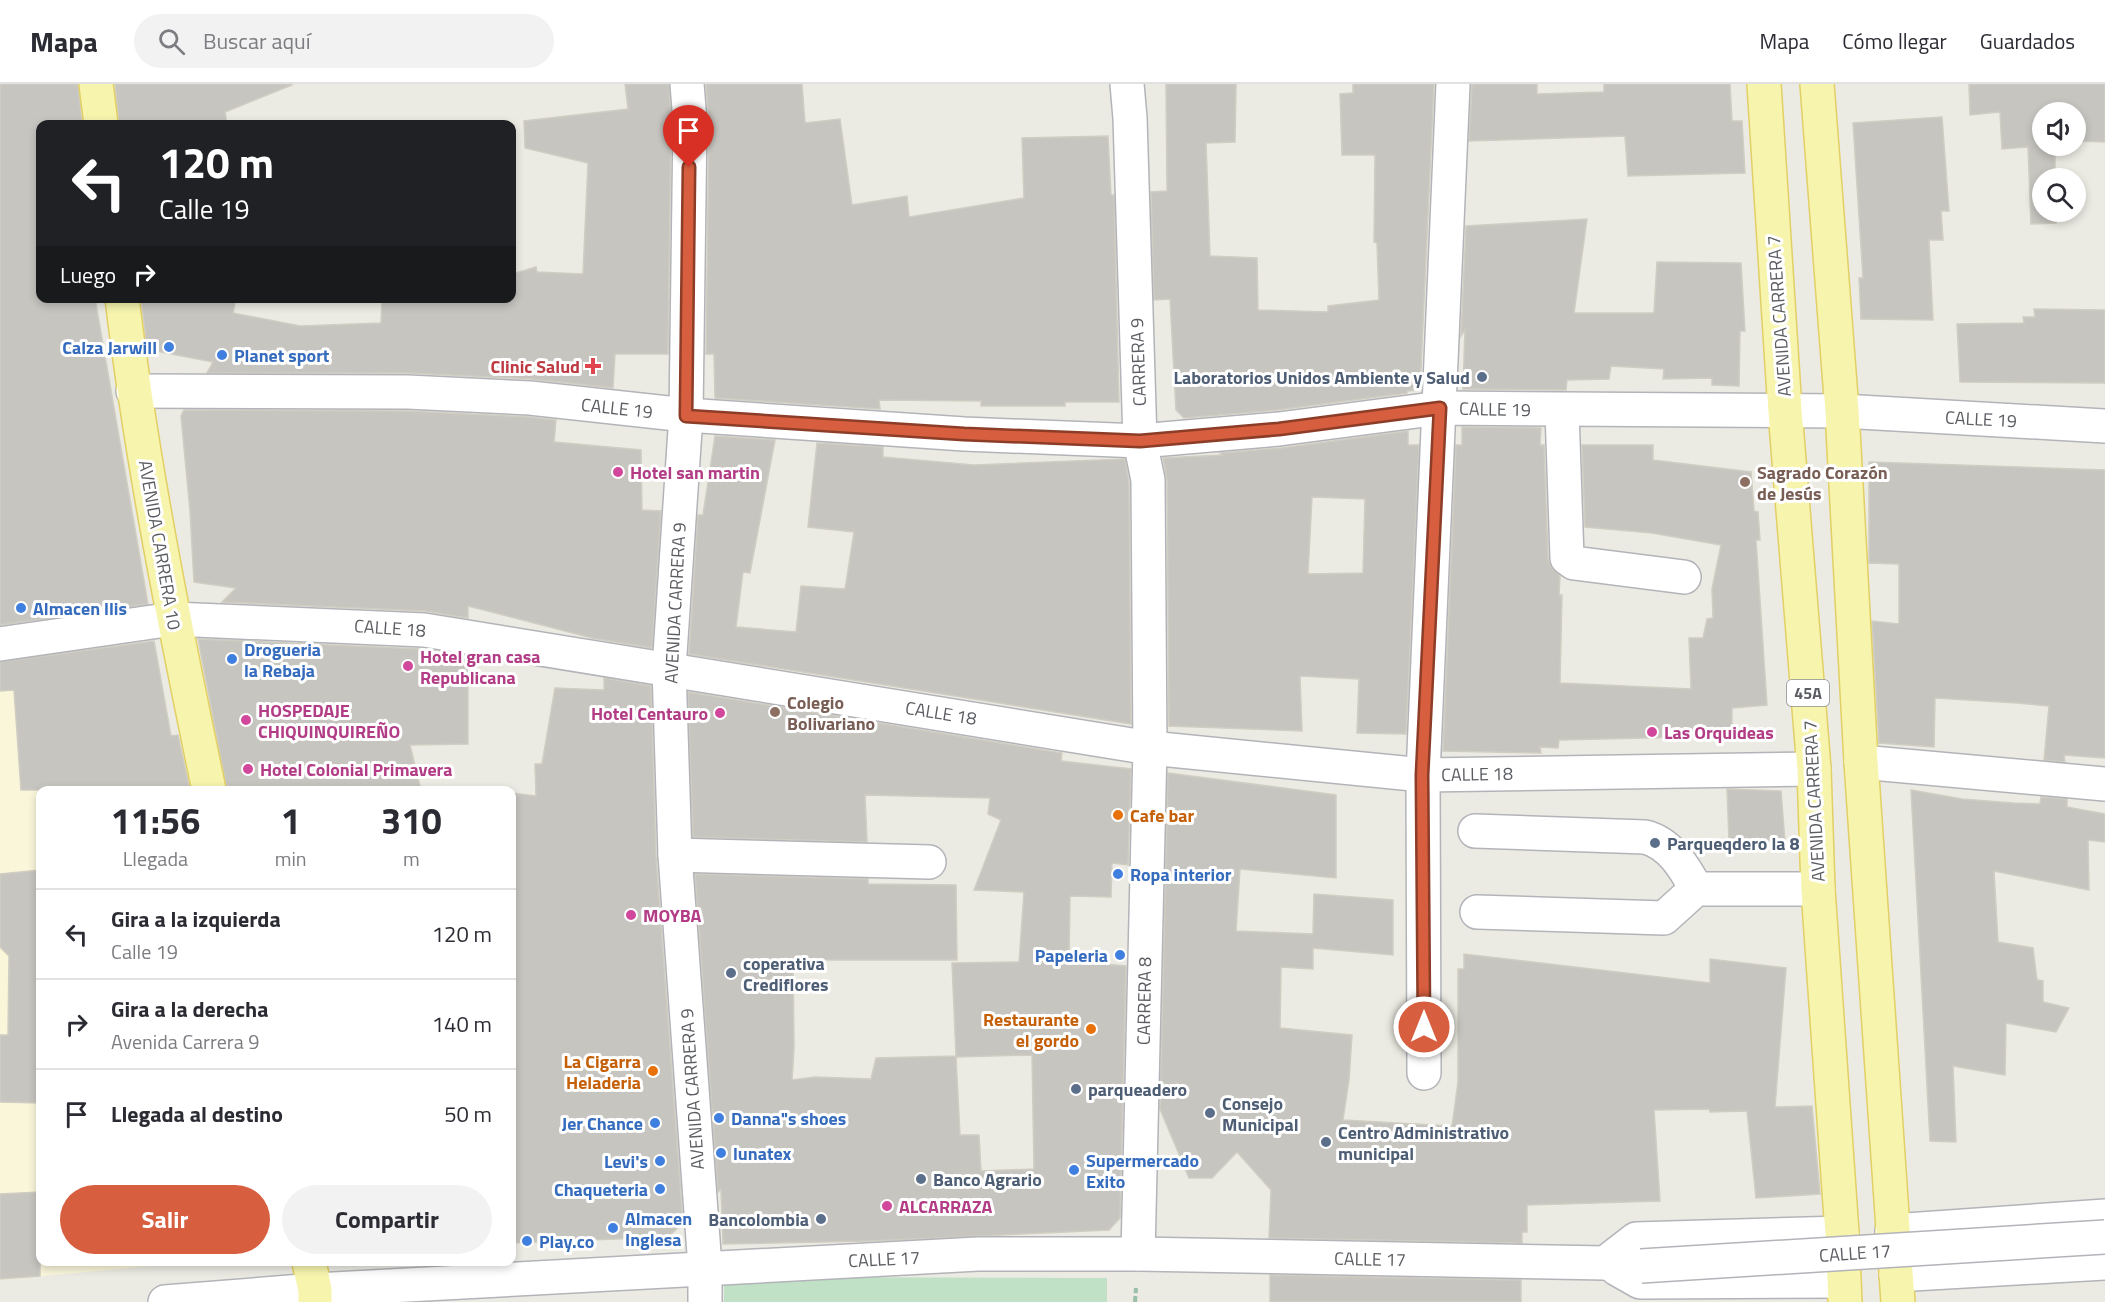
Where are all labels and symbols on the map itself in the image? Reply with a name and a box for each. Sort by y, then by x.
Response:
pin [663,105,714,167]
street label: AVENIDA CARRERA 7 [1760,234,1798,398]
street label: CARRERA 9 [1123,317,1153,407]
place label: Calza Jarwill [62,334,157,361]
marker: Calza Jarwill [162,340,176,354]
place label: Planet sport [234,342,330,369]
marker: Planet sport [215,348,229,362]
place label: Clinic Salud [490,353,580,380]
marker: Clinic Salud [584,357,602,375]
place label: Laboratorios Unidos Ambiente y Salud [1174,364,1470,391]
marker: Laboratorios Unidos Ambiente y Salud [1475,370,1489,384]
street label: CALLE 19 [580,391,654,425]
street label: CALLE 19 [1459,395,1531,423]
street label: CALLE 19 [1944,404,2018,434]
street label: AVENIDA CARRERA 10 [132,458,188,632]
place label: Hotel san martin [630,459,760,486]
place label: Sagrado Corazón de Jesús [1757,459,1888,507]
marker: Hotel san martin [611,465,625,479]
marker: Sagrado Corazón de Jesús [1738,475,1752,489]
street label: AVENIDA CARRERA 9 [657,522,693,684]
place label: Almacen llis [33,595,127,622]
marker: Almacen llis [14,601,28,615]
street label: CALLE 18 [353,612,427,644]
place label: Drogueria la Rebaja [244,636,321,684]
place label: Hotel gran casa Republicana [420,643,541,691]
marker: Drogueria la Rebaja [225,652,239,666]
marker: Hotel gran casa Republicana [401,659,415,673]
road number: 45A [1787,680,1829,706]
place label: Colegio Bolivariano [787,689,875,737]
street label: CALLE 18 [903,694,979,732]
place label: HOSPEDAJE CHIQUINQUIREÑO [258,697,400,745]
place label: Hotel Centauro [591,700,708,727]
marker: Colegio Bolivariano [768,705,782,719]
marker: Hotel Centauro [713,706,727,720]
marker: HOSPEDAJE CHIQUINQUIREÑO [239,713,253,727]
place label: Las Orquideas [1664,719,1774,746]
street label: AVENIDA CARRERA 7 [1796,720,1832,882]
marker: Las Orquideas [1645,725,1659,739]
place label: Hotel Colonial Primavera [260,756,453,783]
street label: CALLE 18 [1441,760,1513,788]
marker: Hotel Colonial Primavera [241,762,255,776]
place label: Cafe bar [1130,802,1194,829]
marker: Cafe bar [1111,808,1125,822]
place label: Parqueqdero la 8 [1667,830,1799,857]
marker: Parqueqdero la 8 [1648,836,1662,850]
place label: Ropa interior [1130,861,1232,888]
marker: Ropa interior [1111,867,1125,881]
place label: MOYBA [643,902,702,929]
marker: MOYBA [624,908,638,922]
place label: Papeleria [1035,942,1108,969]
marker: Papeleria [1113,948,1127,962]
place label: coperativa Crediflores [743,950,828,998]
street label: CARRERA 8 [1130,957,1158,1045]
marker: coperativa Crediflores [724,966,738,980]
position arrow [1392,995,1456,1059]
place label: Restaurante el gordo [983,1006,1079,1054]
street label: AVENIDA CARRERA 9 [673,1007,711,1171]
marker: Restaurante el gordo [1084,1022,1098,1036]
place label: La Cigarra Heladeria [564,1048,641,1096]
marker: La Cigarra Heladeria [646,1064,660,1078]
place label: parqueadero [1088,1076,1187,1103]
marker: parqueadero [1069,1082,1083,1096]
place label: Consejo Municipal [1222,1090,1299,1138]
place label: Danna"s shoes [731,1105,846,1132]
marker: Consejo Municipal [1203,1106,1217,1120]
place label: Jer Chance [562,1110,643,1137]
marker: Danna"s shoes [712,1111,726,1125]
marker: Jer Chance [648,1116,662,1130]
place label: Centro Administrativo municipal [1338,1119,1509,1167]
marker: Centro Administrativo municipal [1319,1135,1333,1149]
place label: lunatex [733,1140,792,1167]
marker: lunatex [714,1146,728,1160]
place label: Supermercado Exito [1086,1147,1199,1195]
place label: Levi's [604,1148,648,1175]
marker: Levi's [653,1154,667,1168]
marker: Supermercado Exito [1067,1163,1081,1177]
place label: Banco Agrario [933,1166,1042,1193]
marker: Banco Agrario [914,1172,928,1186]
place label: Chaqueteria [554,1176,648,1203]
marker: Chaqueteria [653,1182,667,1196]
place label: ALCARRAZA [899,1193,993,1220]
marker: ALCARRAZA [880,1199,894,1213]
place label: Almacen Inglesa [625,1205,692,1253]
place label: Bancolombia [708,1206,809,1233]
marker: Bancolombia [814,1212,828,1226]
marker: Almacen Inglesa [606,1221,620,1235]
place label: Play.co [539,1228,594,1255]
marker: Play.co [520,1234,534,1248]
street label: CALLE 17 [1818,1237,1892,1269]
street label: CALLE 17 [847,1244,921,1274]
street label: CALLE 17 [1334,1245,1406,1273]

